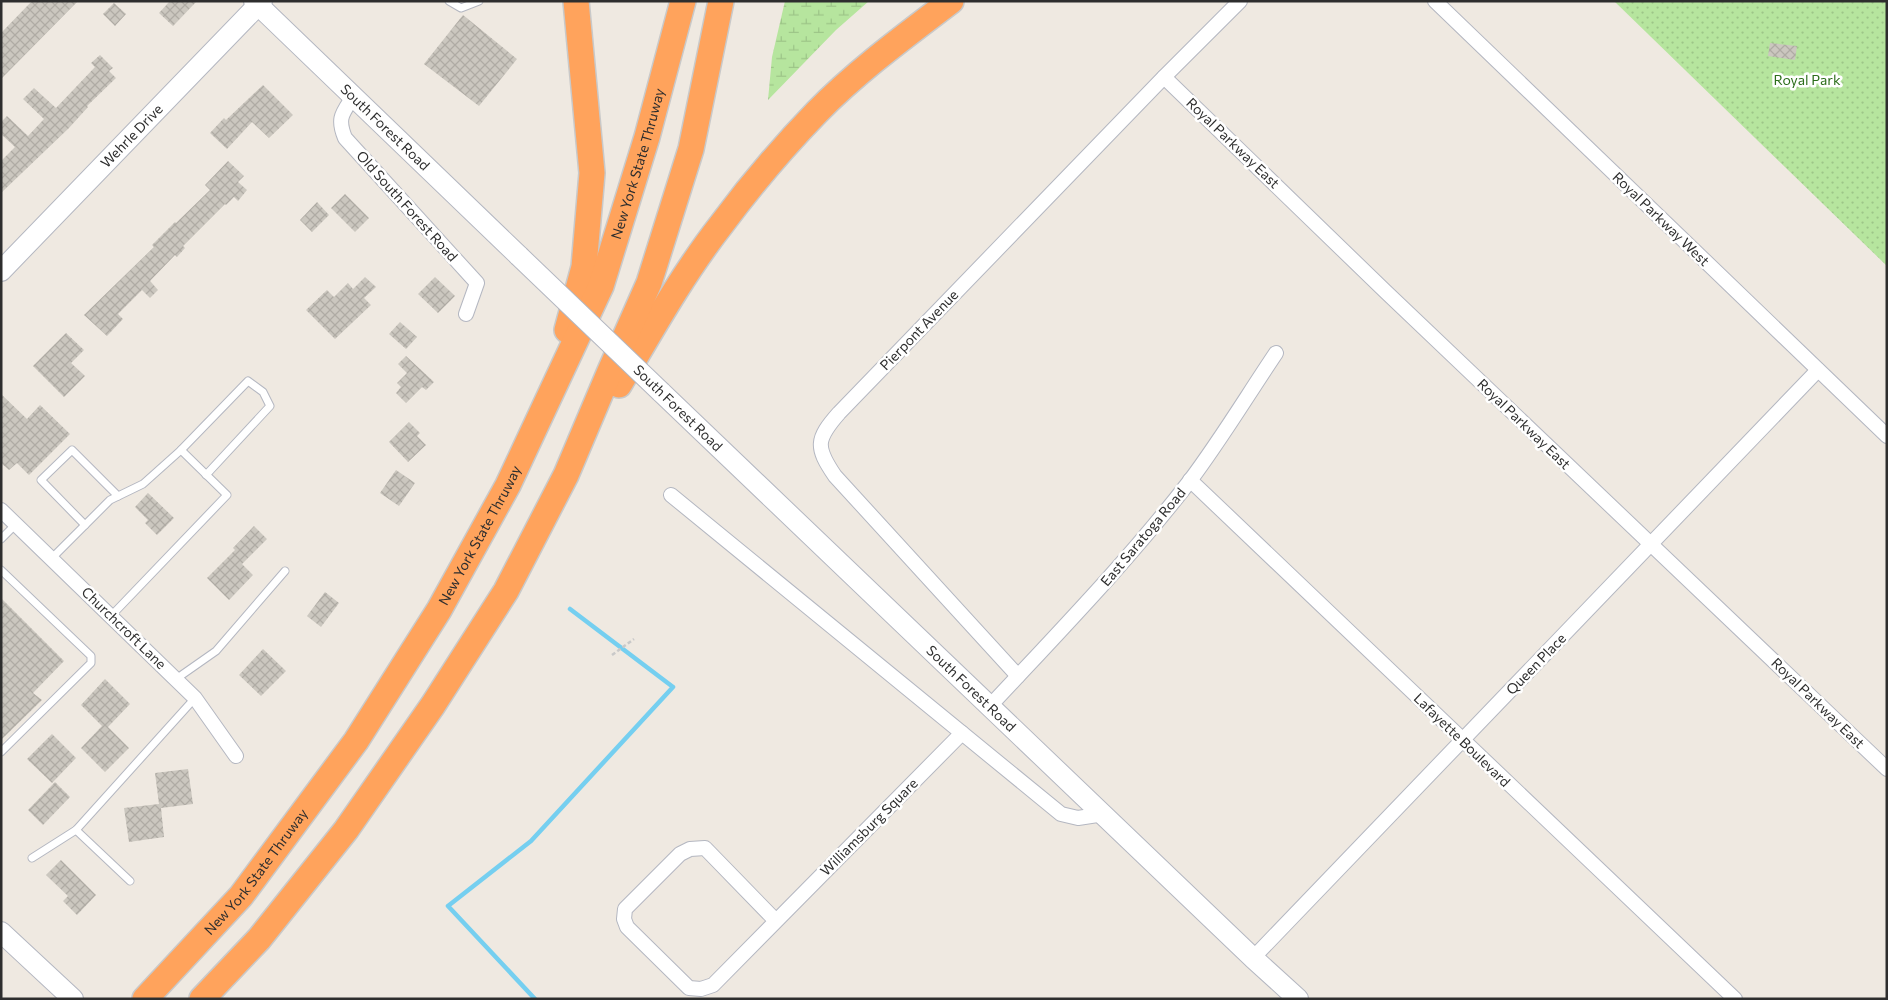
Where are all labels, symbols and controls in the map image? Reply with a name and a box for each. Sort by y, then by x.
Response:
park label: Royal Park [1774,71,1841,88]
street label: South Forest Road [337,80,434,174]
street label: New York State Thruway [607,86,668,241]
street label: Royal Parkway East [1183,94,1284,192]
street label: Wehrle Drive [97,100,166,171]
street label: Old South Forest Road [353,147,461,264]
street label: Royal Parkway West [1609,168,1713,269]
street label: Pierpont Avenue [876,286,961,373]
street label: South Forest Road [630,361,726,454]
street label: Royal Parkway East [1474,375,1575,473]
street label: New York State Thruway [434,462,524,608]
street label: East Saratoga Road [1097,484,1189,589]
street label: Churchcroft Lane [79,583,170,672]
street label: Queen Place [1502,629,1569,698]
street label: South Forest Road [923,641,1020,735]
street label: Royal Parkway East [1768,654,1869,752]
street label: Lafayette Boulevard [1411,689,1514,790]
street label: Williamsburg Square [816,774,921,879]
street label: New York State Thruway [200,805,311,938]

